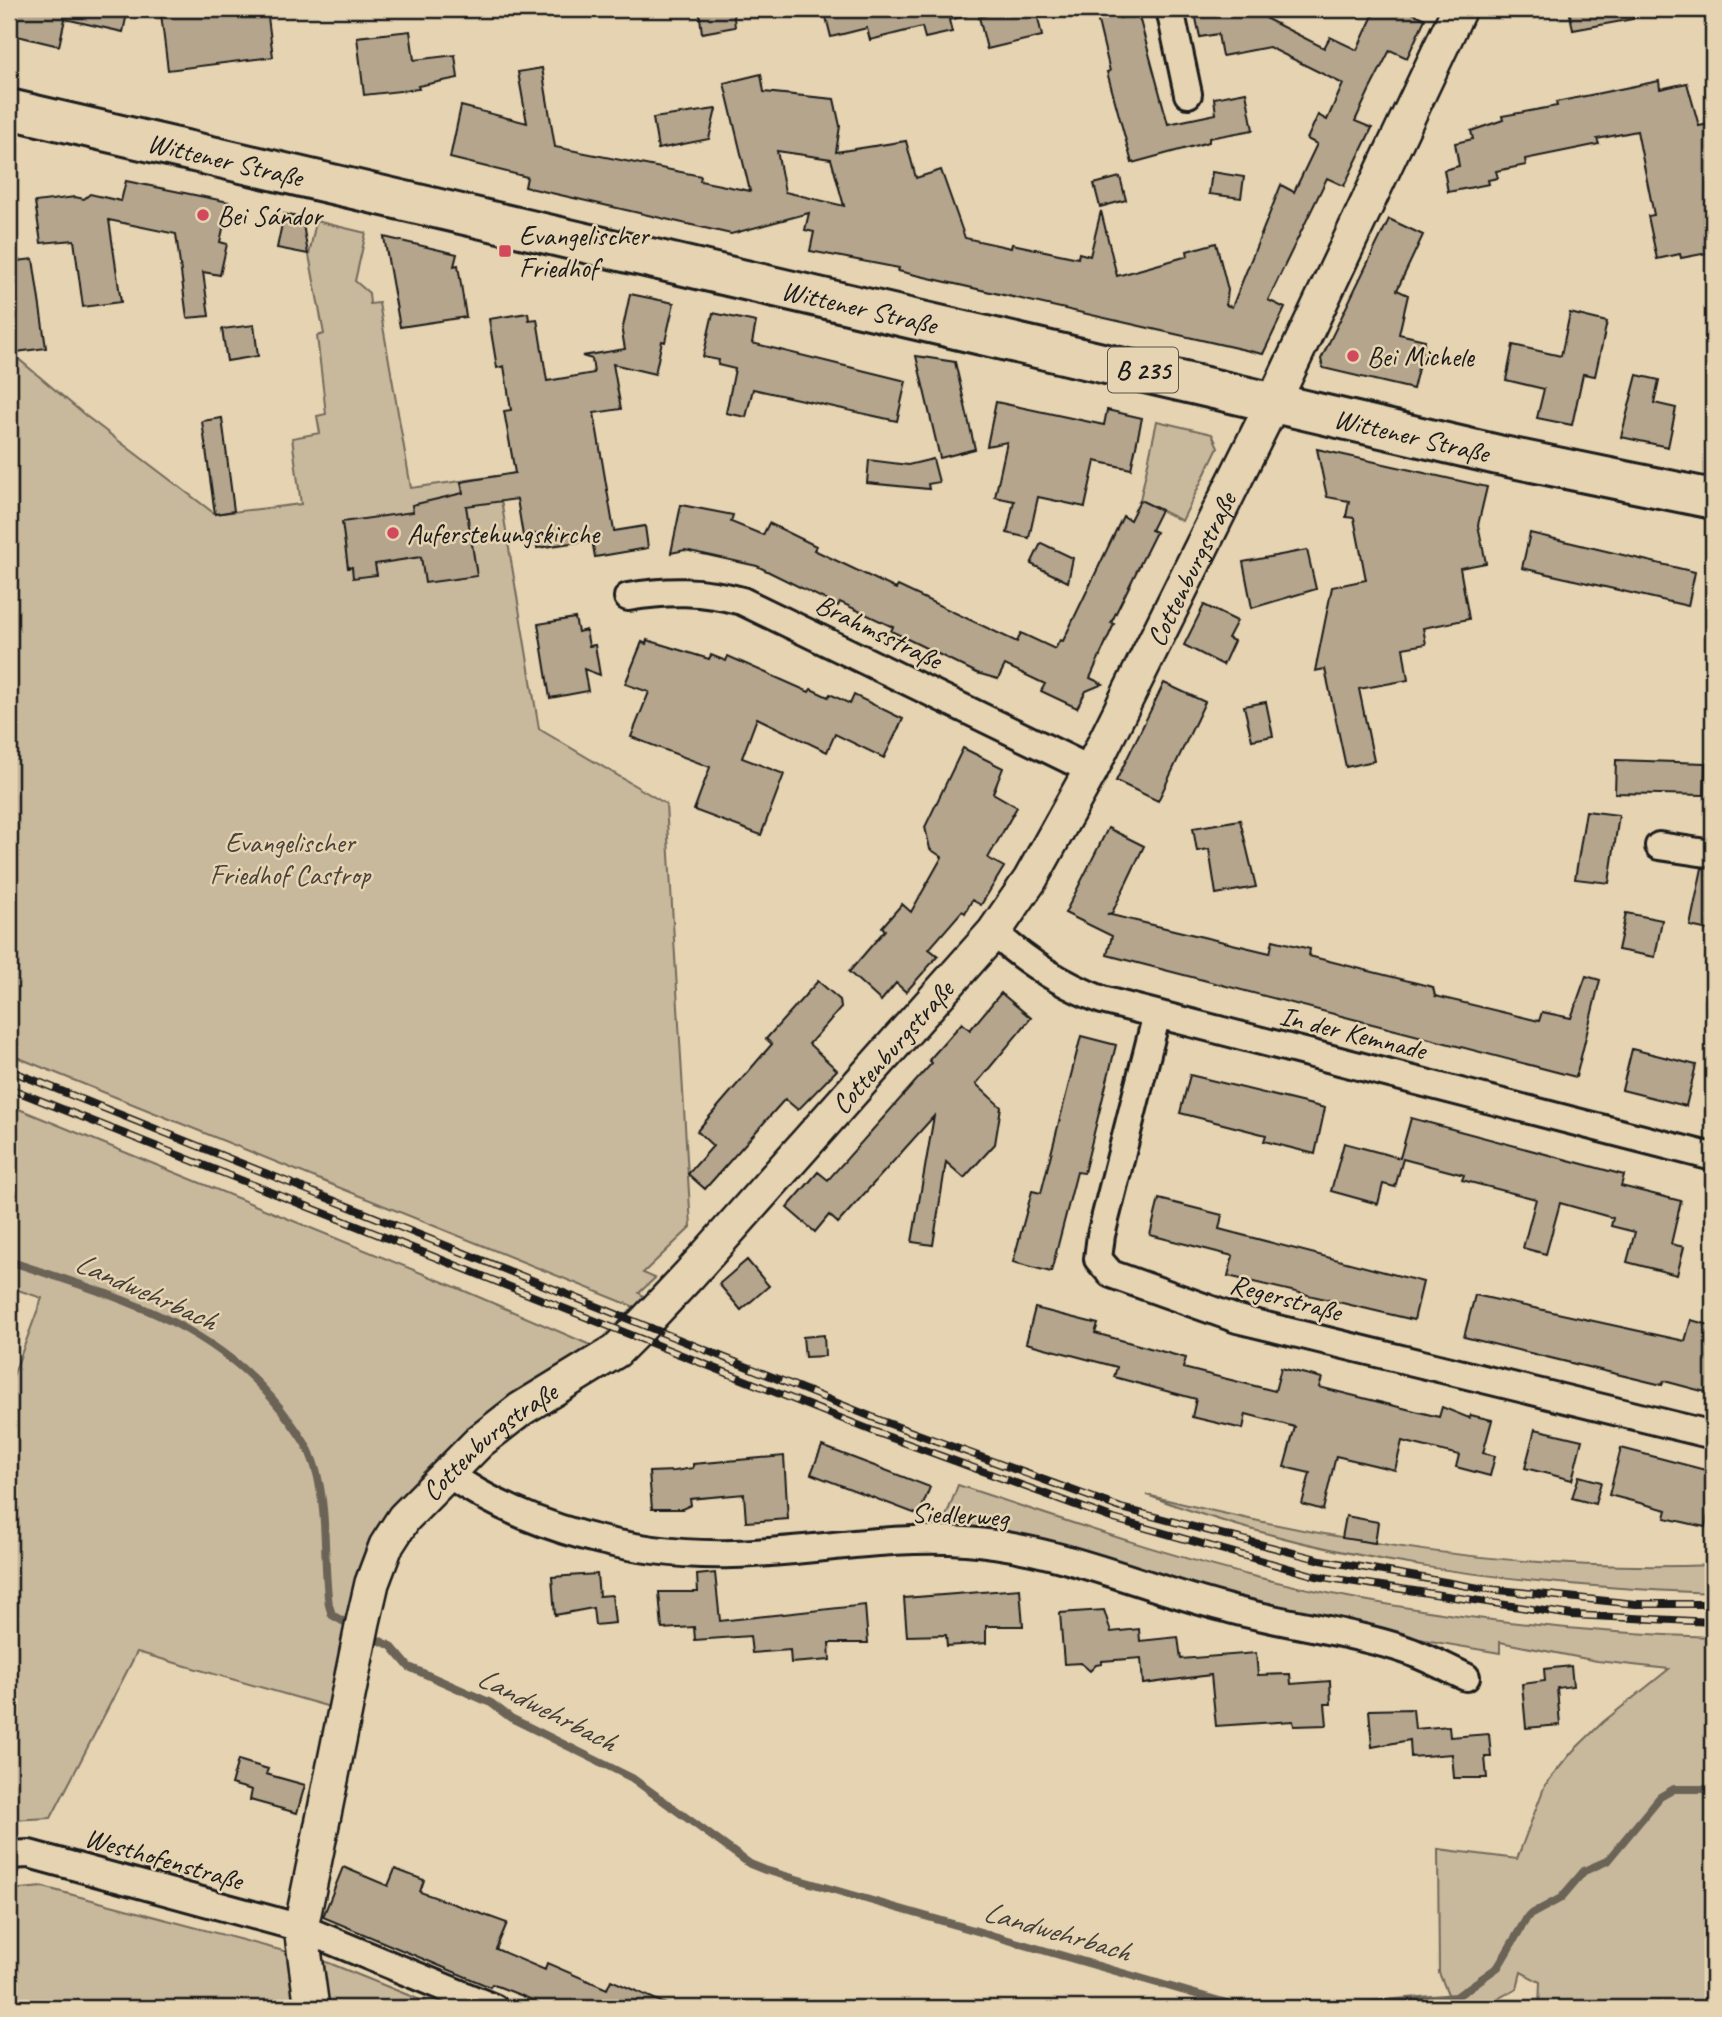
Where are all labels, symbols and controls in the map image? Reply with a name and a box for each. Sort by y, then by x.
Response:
street label: Wittener Straße [144,125,308,195]
place label: Bei Sándor [217,198,324,233]
marker: Bei Sándor [195,207,211,223]
place label: Evangelischer Friedhof [519,218,650,285]
marker: Evangelischer Friedhof [497,243,513,259]
street label: Wittener Straße [778,272,942,342]
place label: Bei Michele [1367,339,1476,374]
road number: B 235 [1108,348,1178,392]
marker: Bei Michele [1345,348,1361,364]
street label: Wittener Straße [1331,400,1494,471]
street label: Cottenburgstraße [1138,485,1245,652]
place label: Auferstehungskirche [407,516,601,551]
marker: Auferstehungskirche [385,525,401,541]
street label: Brahmsstraße [810,586,949,678]
park label: Evangelischer Friedhof Castrop [210,825,372,892]
street label: Cottenburgstraße [824,972,962,1121]
street label: In der Kemnade [1276,997,1431,1068]
water label: Landwehrbach [69,1243,225,1340]
street label: Regerstraße [1226,1266,1347,1330]
street label: Cottenburgstraße [414,1373,565,1508]
street label: Siedlerweg [911,1494,1011,1535]
water label: Landwehrbach [471,1658,625,1761]
street label: Westhofenstraße [81,1819,248,1898]
water label: Landwehrbach [979,1892,1137,1971]

